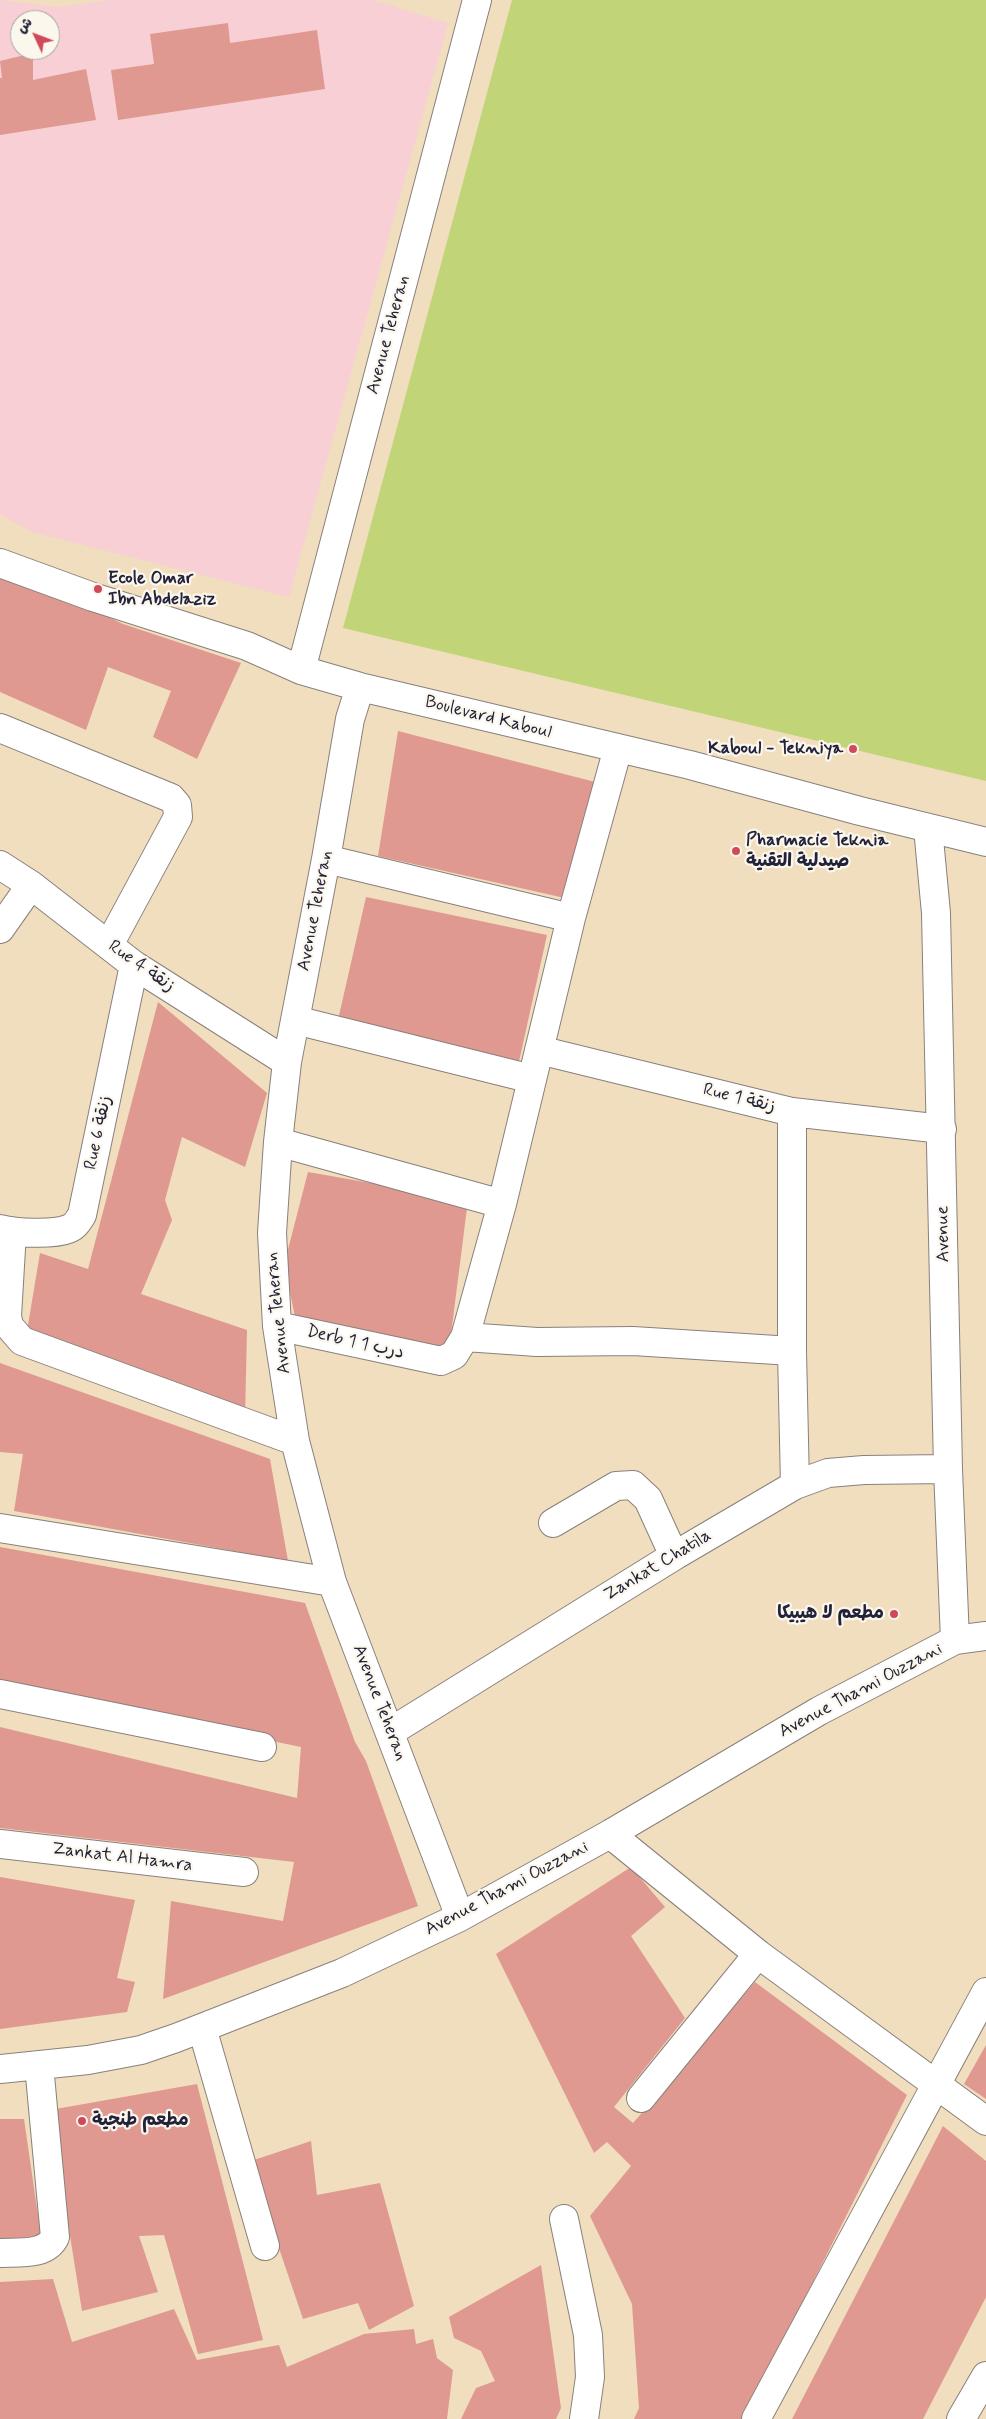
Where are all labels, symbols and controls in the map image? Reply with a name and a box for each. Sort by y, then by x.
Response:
north arrow [10,10,60,60]
text: ش [13,14,37,37]
street label: Avenue Teheran [363,273,415,397]
place label: Ecole Omar Ibn Abdelaziz [108,568,216,610]
marker: Ecole Omar Ibn Abdelaziz [92,583,104,595]
street label: Boulevard Kaboul [422,692,554,744]
place label: Kaboul - Tekniya [708,738,843,760]
marker: Kaboul - Tekniya [847,743,859,755]
place label: Pharmacie Teknia صيدلية التقنية [746,830,888,872]
marker: Pharmacie Teknia صيدلية التقنية [730,845,742,857]
street label: Avenue Teheran [294,849,338,973]
street label: Rue 4 زنقة [104,936,178,998]
street label: Rue 1 زنقة [700,1080,778,1118]
street label: Rue 6 زنقة [81,1094,117,1172]
street label: Avenue [933,1206,955,1262]
street label: Avenue Teheran [262,1251,296,1375]
street label: Derb 1 درب 1 [304,1321,406,1365]
street label: Zankat Chatila [600,1525,716,1607]
place label: مطعم لا هيبيكا [777,1603,884,1625]
marker: مطعم لا هيبيكا [888,1608,900,1620]
street label: Avenue Thami Ouzzani [776,1639,946,1743]
street label: Avenue Teheran [347,1642,411,1764]
street label: Avenue Thami Ouzzani [422,1837,592,1941]
street label: Zankat Al Hamra [51,1839,193,1877]
place label: مطعم طنجية [92,2110,189,2132]
marker: مطعم طنجية [76,2115,88,2127]

